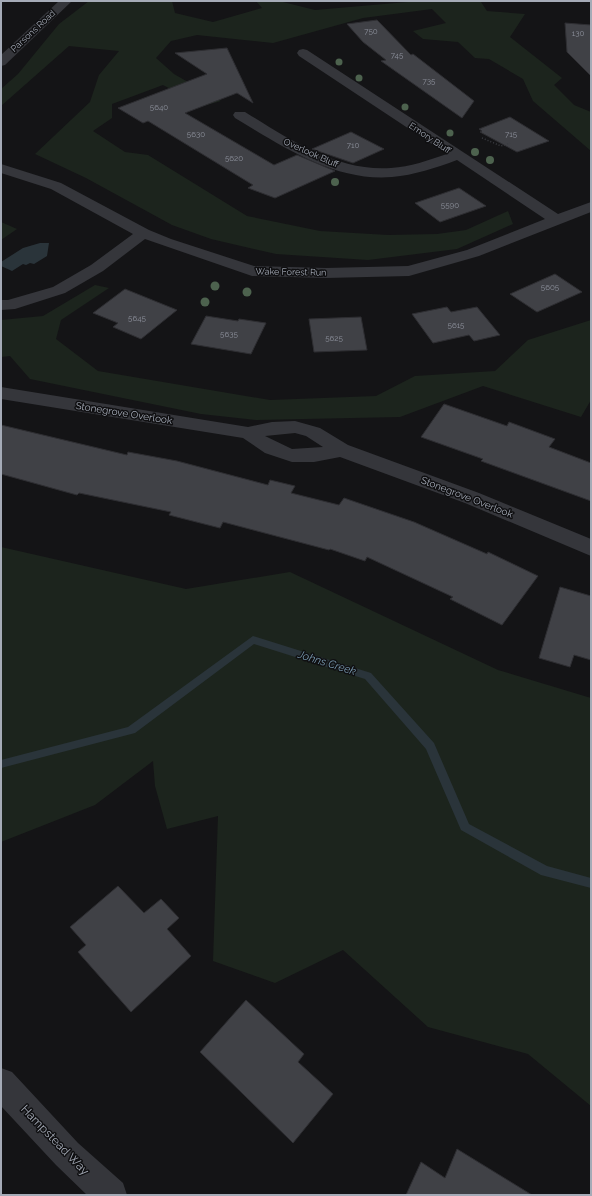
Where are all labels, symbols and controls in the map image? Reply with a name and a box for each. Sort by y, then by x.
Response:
street label: Parsons Road [9,8,57,54]
house number: 750 [364,26,378,36]
house number: 130 [572,28,584,38]
house number: 745 [391,50,404,60]
house number: 735 [423,76,436,86]
house number: 5640 [150,102,168,112]
street label: Emory Bluff [407,120,453,156]
house number: 5630 [187,129,205,139]
house number: 715 [505,129,518,139]
street label: Overlook Bluff [282,136,341,170]
house number: 710 [347,140,359,150]
house number: 5620 [225,153,243,163]
house number: 5590 [441,200,459,210]
street label: Wake Forest Run [256,266,326,278]
house number: 5605 [541,282,560,292]
house number: 5645 [128,313,147,323]
house number: 5615 [448,320,465,330]
house number: 5635 [220,329,239,339]
house number: 5625 [325,333,343,343]
street label: Stonegrove Overlook [75,400,174,426]
street label: Stonegrove Overlook [419,474,515,520]
water label: Johns Creek [295,648,358,678]
street label: Hampstead Way [18,1102,92,1178]

